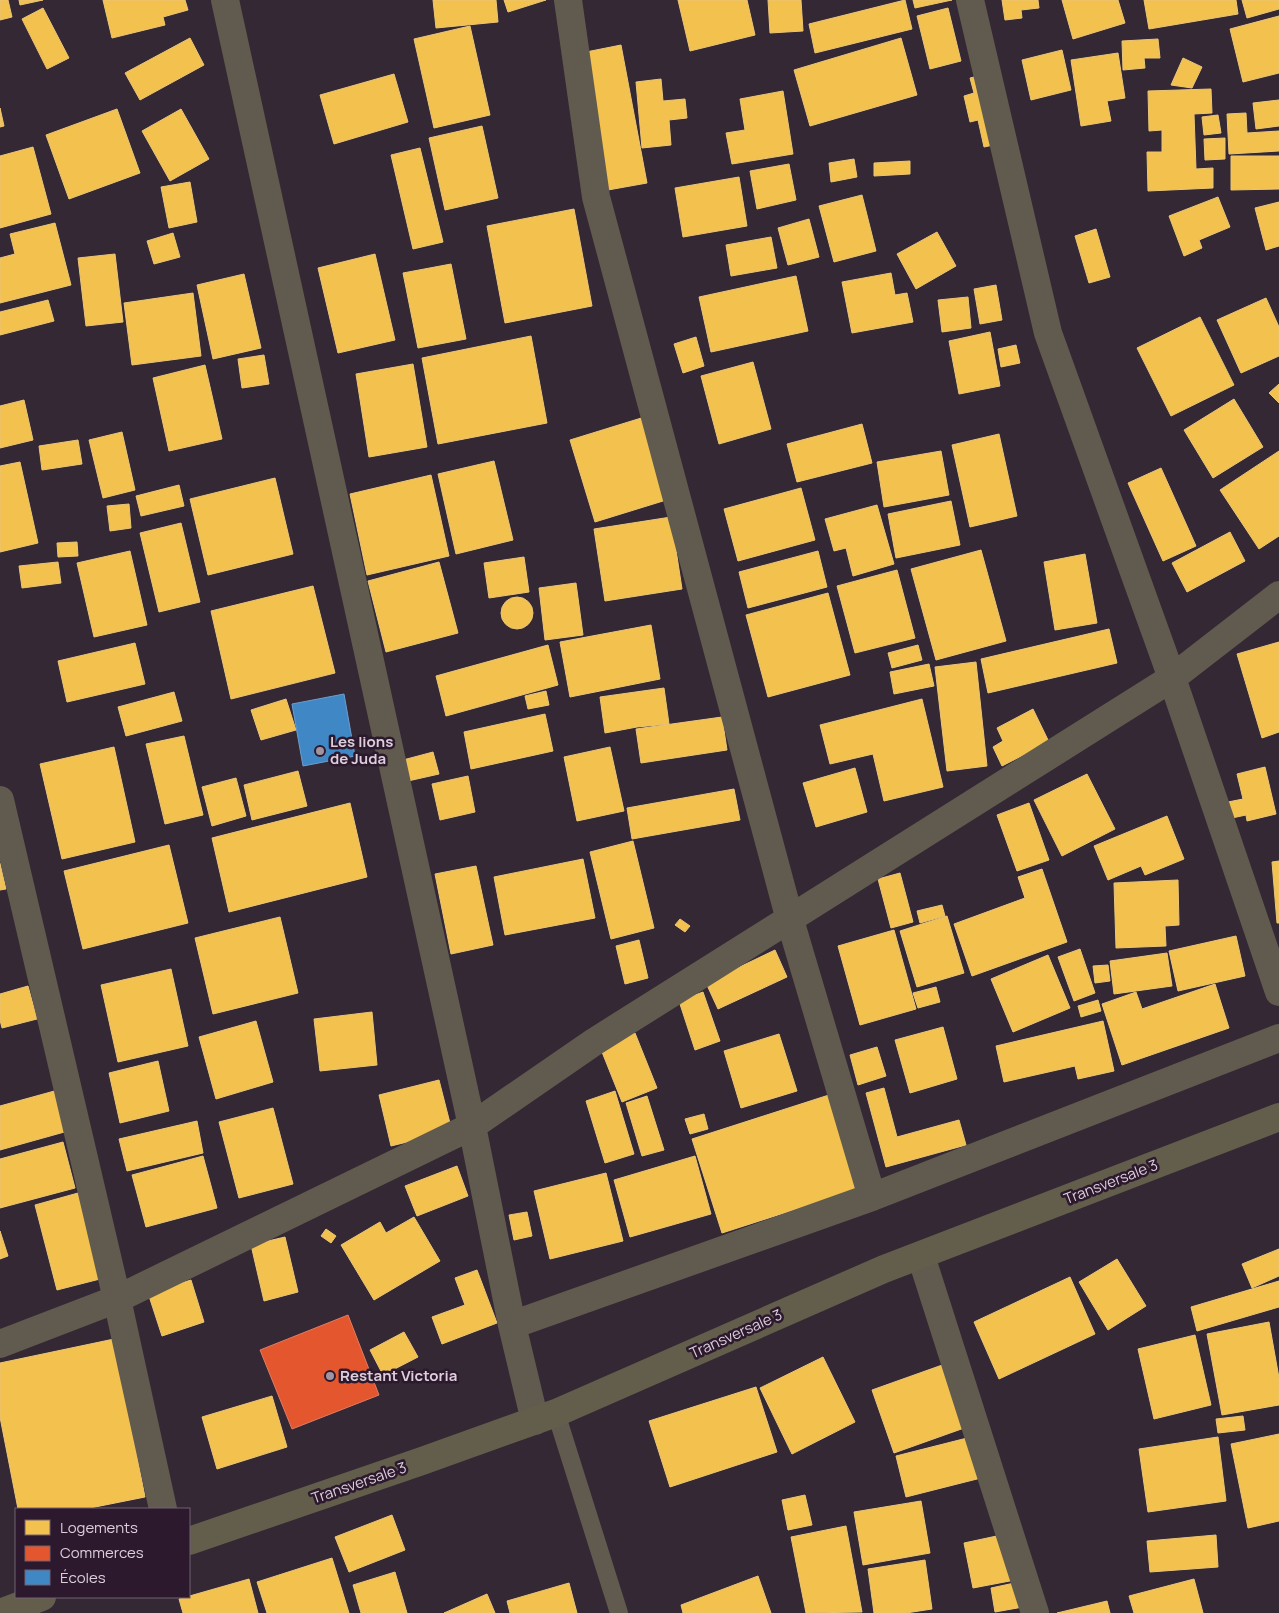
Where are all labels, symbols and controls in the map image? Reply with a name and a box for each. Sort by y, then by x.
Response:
place label: Les lions de Juda [330,731,393,769]
marker: Les lions de Juda [314,745,326,757]
street label: Transversale 3 [1061,1154,1161,1209]
street label: Transversale 3 [686,1304,785,1363]
place label: Restant Victoria [340,1365,457,1386]
marker: Restant Victoria [324,1370,336,1382]
street label: Transversale 3 [309,1456,409,1509]
legend [15,1508,190,1598]
text: Logements [60,1517,138,1538]
text: Commerces [60,1542,144,1563]
text: Écoles [60,1567,106,1588]

